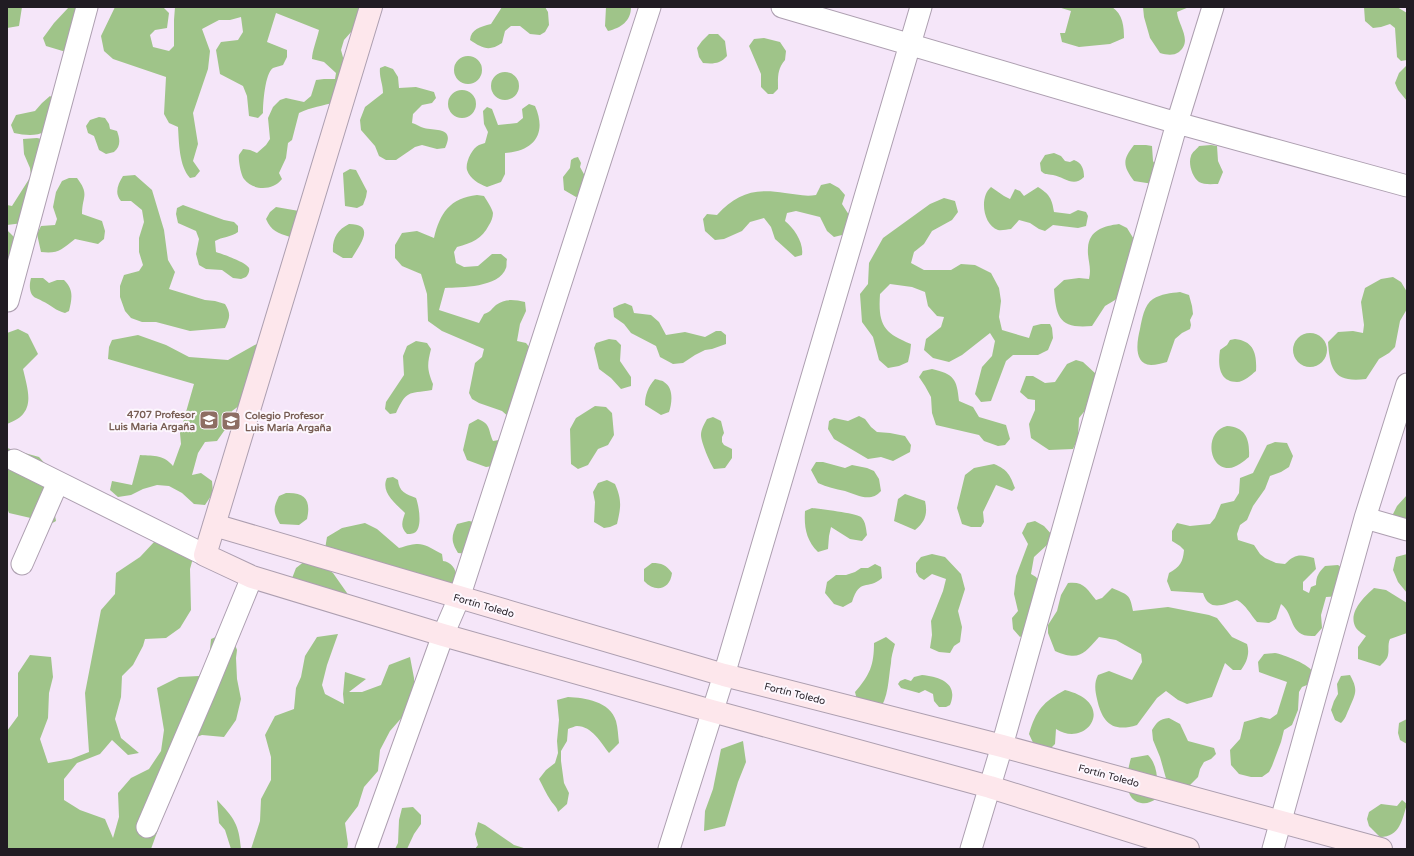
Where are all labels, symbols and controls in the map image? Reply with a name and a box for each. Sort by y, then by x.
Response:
place label: 4707 Profesor Luis Maria Argaña [109,409,195,433]
school or university icon: 4707 Profesor Luis Maria Argaña [198,409,220,431]
school or university icon: Colegio Profesor Luis María Argaña [220,410,242,432]
place label: Colegio Profesor Luis María Argaña [245,410,332,434]
street label: Fortín Toledo [452,592,516,620]
street label: Fortín Toledo [763,681,827,707]
street label: Fortín Toledo [1077,762,1141,790]

